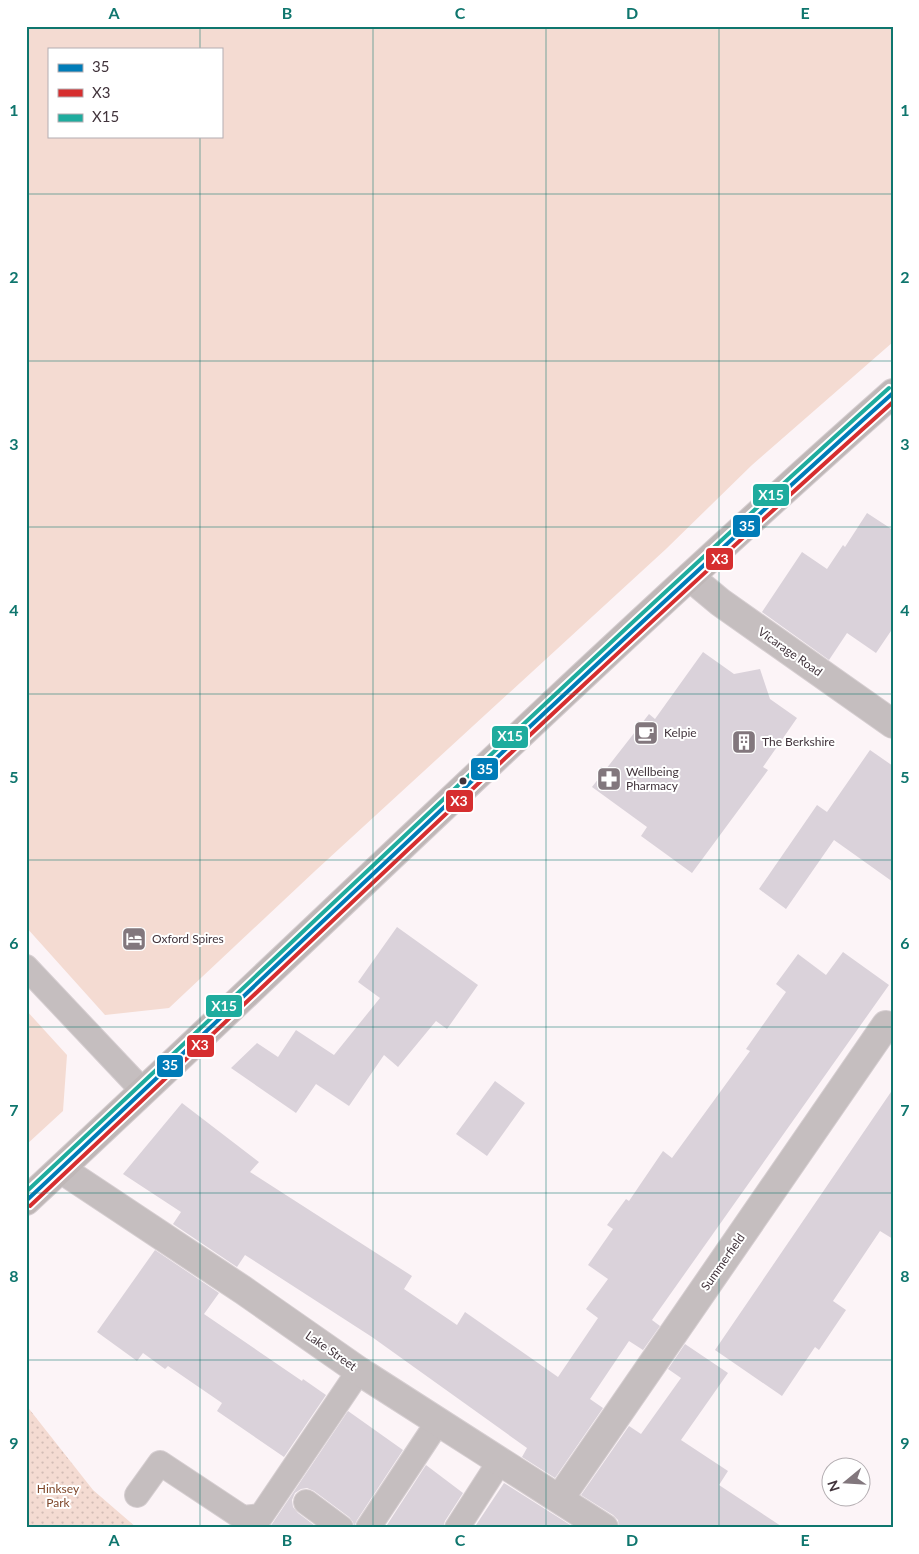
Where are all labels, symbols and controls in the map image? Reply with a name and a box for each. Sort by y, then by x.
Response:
text: A [107,3,120,22]
text: B [282,3,292,22]
text: C [455,3,466,22]
text: D [626,3,638,22]
text: E [800,3,810,22]
legend [48,48,222,138]
text: 35 [92,57,109,75]
text: X3 [92,83,110,101]
text: 1 [9,100,19,119]
text: 1 [900,100,910,119]
text: X15 [92,107,119,125]
text: 2 [9,267,19,286]
text: 2 [900,267,910,286]
text: 3 [9,434,19,453]
text: 3 [900,434,910,453]
line badge: X15 [752,483,790,507]
text: X15 [758,486,784,503]
line badge: 35 [732,514,761,538]
text: 35 [739,517,755,534]
line badge: X3 [705,547,734,571]
text: X3 [711,550,729,567]
text: 4 [9,600,19,619]
text: 4 [900,600,910,619]
street label: Vicarage Road [755,624,825,679]
cafe icon: Kelpie [633,720,659,746]
line badge: X15 [491,725,529,749]
place label: Kelpie [664,725,697,740]
text: X15 [497,727,523,744]
building icon: The Berkshire [731,729,757,755]
place label: The Berkshire [762,734,835,749]
line badge: 35 [470,757,499,781]
text: 35 [477,760,493,777]
place label: Wellbeing Pharmacy [626,764,679,793]
pharmacy icon: Wellbeing Pharmacy [596,766,622,792]
text: 5 [9,767,19,786]
text: 5 [900,767,910,786]
unlabelled marker [458,776,468,786]
line badge: X3 [445,789,474,813]
text: X3 [450,792,468,809]
hotel icon: Oxford Spires [121,926,147,952]
place label: Oxford Spires [152,931,224,946]
text: 6 [9,933,19,952]
text: 6 [900,933,910,952]
line badge: X15 [205,994,243,1018]
text: X15 [211,997,237,1014]
line badge: X3 [186,1034,215,1058]
text: X3 [191,1036,209,1053]
line badge: 35 [156,1054,184,1078]
text: 35 [162,1056,178,1073]
text: 7 [9,1100,19,1119]
text: 7 [900,1100,910,1119]
street label: Summerfield [697,1230,748,1293]
text: 8 [9,1266,19,1285]
text: 8 [900,1266,910,1285]
street label: Lake Street [303,1328,360,1374]
text: 9 [9,1433,19,1452]
text: 9 [900,1433,910,1452]
north arrow [822,1456,872,1506]
text: N [823,1478,843,1494]
park label: Hinksey Park [37,1481,80,1510]
text: A [107,1530,120,1549]
text: B [282,1530,292,1549]
text: C [455,1530,466,1549]
text: D [626,1530,638,1549]
text: E [800,1530,810,1549]

